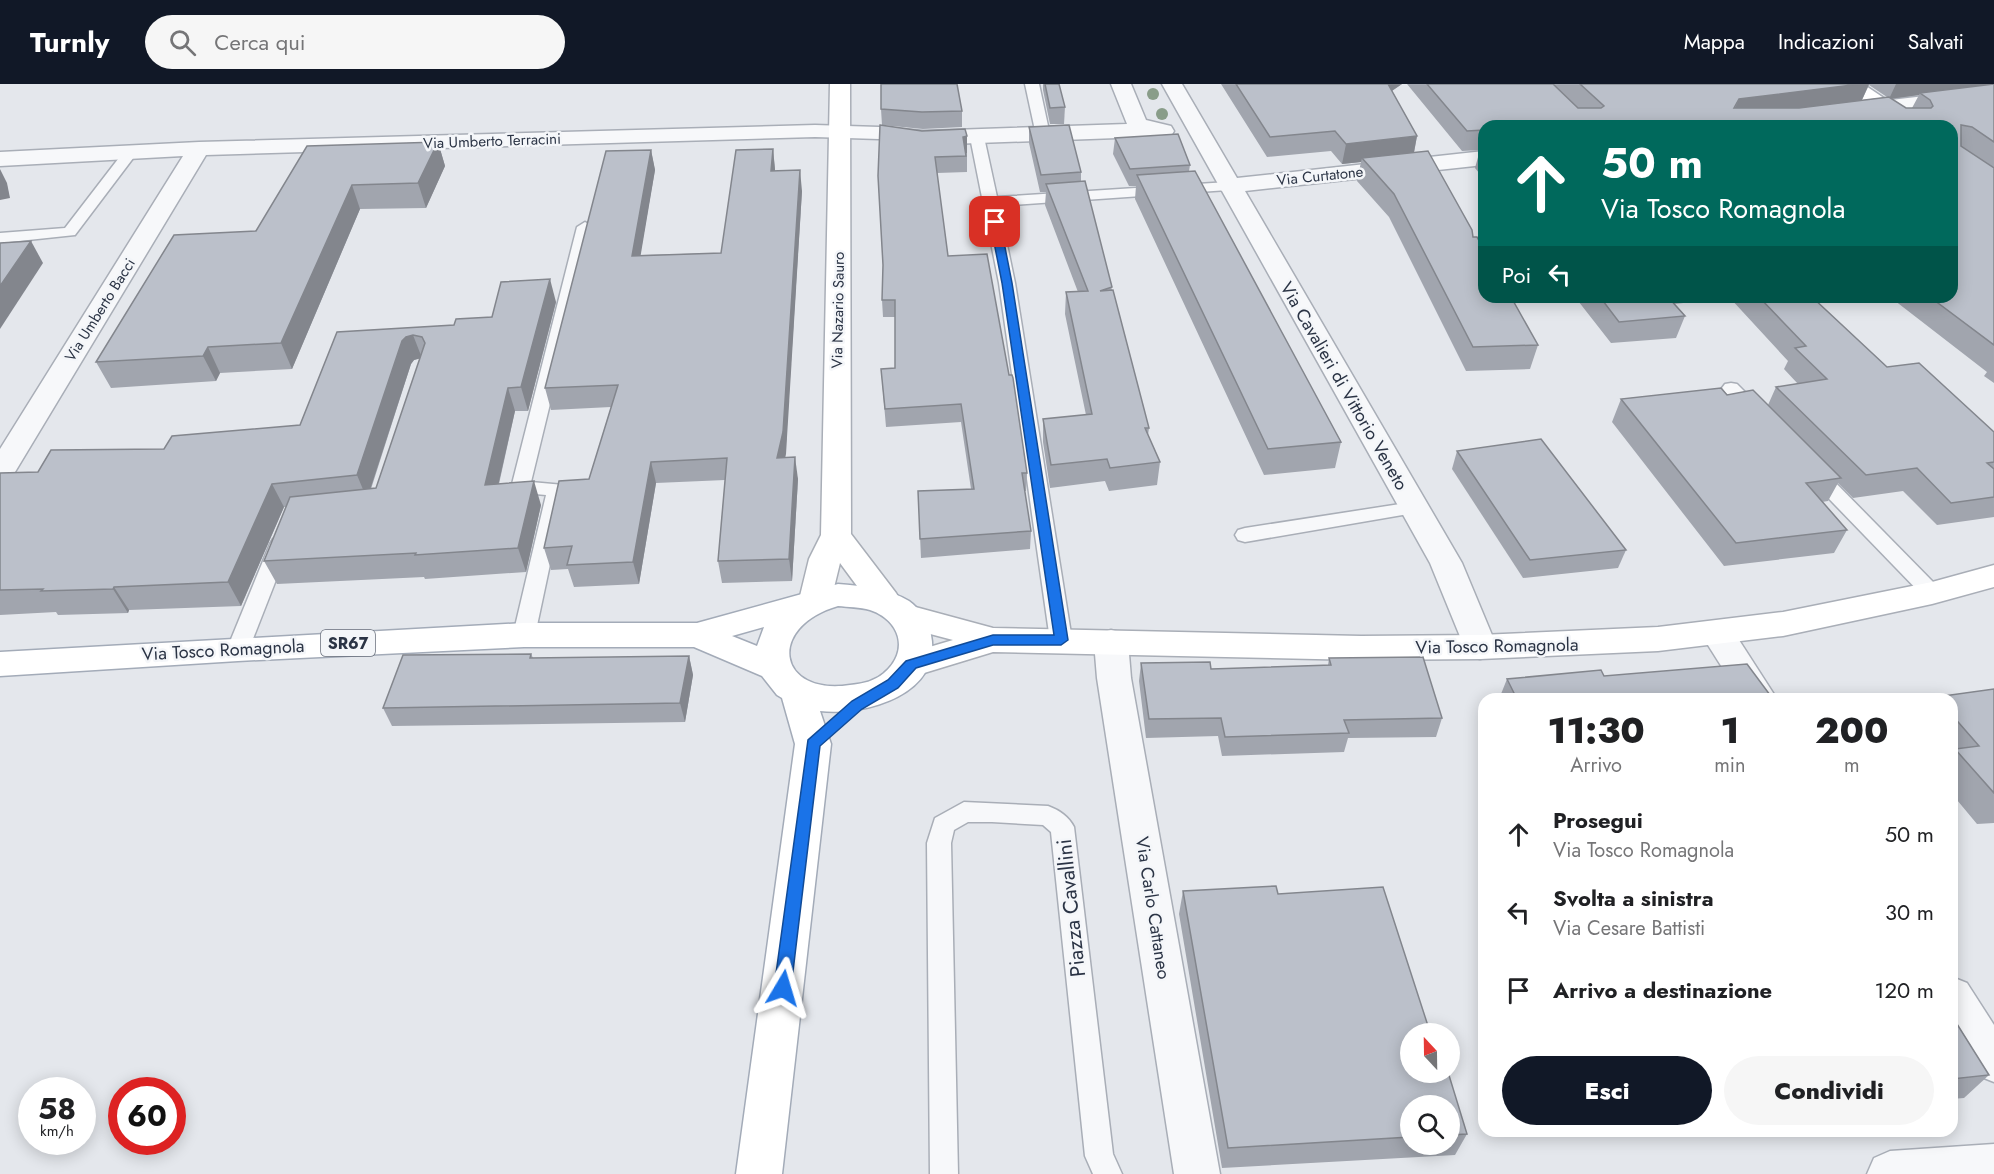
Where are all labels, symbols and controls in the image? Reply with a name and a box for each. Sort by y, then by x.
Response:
search box [145,15,565,69]
text: Turnly [30,22,109,63]
icon: search [166,26,199,59]
text: Cerca qui [214,26,305,58]
text: Mappa [1684,27,1745,57]
text: Indicazioni [1778,27,1875,57]
text: Salvati [1908,27,1964,57]
street label: Via Umberto Terracini [423,128,561,154]
text: 50 m [1601,133,1703,194]
icon: ahead [1502,144,1580,222]
street label: Via Curtatone [1276,160,1365,191]
text: Via Tosco Romagnola [1601,189,1846,228]
pin [969,196,1020,247]
icon: arrive [978,205,1011,238]
street label: Via Nazario Sauro [826,251,850,369]
street label: Via Umberto Bacci [59,254,141,366]
icon: left [1543,258,1576,291]
text: Poi [1502,259,1531,291]
street label: Via Cavalieri di Vittorio Veneto [1274,277,1414,495]
road number: SR67 [321,630,375,656]
street label: Via Tosco Romagnola [1415,632,1579,660]
street label: Via Tosco Romagnola [141,633,305,667]
text: 11:30 [1547,704,1645,756]
text: 1 [1720,704,1739,756]
text: 200 [1815,704,1889,756]
text: Arrivo [1570,751,1622,780]
text: min [1714,751,1746,780]
text: m [1844,751,1860,780]
text: Prosegui [1553,804,1643,836]
icon: ahead [1502,818,1535,851]
text: 50 m [1885,818,1934,850]
street label: Via Carlo Cattaneo [1129,835,1177,981]
text: Via Tosco Romagnola [1553,836,1734,865]
street label: Piazza Cavallini [1049,837,1093,979]
text: Svolta a sinistra [1553,882,1714,914]
icon: left [1502,896,1535,929]
text: 30 m [1885,896,1934,928]
text: Via Cesare Battisti [1553,914,1705,943]
position arrow [751,956,815,1020]
icon: arrive [1502,974,1535,1007]
text: Arrivo a destinazione [1553,974,1772,1006]
text: 120 m [1875,974,1934,1006]
north arrow [1400,1023,1460,1083]
map controls [1400,1023,1460,1155]
button: Esci [1502,1056,1712,1125]
button: Condividi [1724,1056,1934,1125]
speed limit sign: 60 [108,1077,186,1155]
text: 58 [38,1087,76,1130]
button: search [1400,1095,1460,1155]
text: km/h [40,1120,74,1142]

